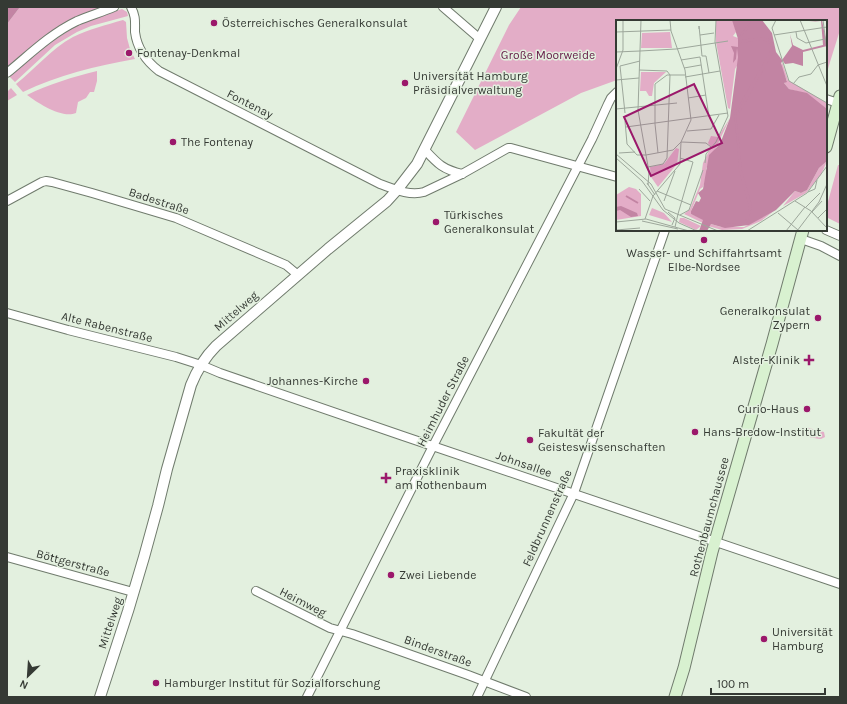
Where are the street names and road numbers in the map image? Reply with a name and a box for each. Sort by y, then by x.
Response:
street label: Fontenay [225,86,276,122]
street label: Badestraße [127,185,191,217]
street label: Mittelweg [211,288,261,334]
street label: Alte Rabenstraße [60,309,154,345]
street label: Heimhuder Straße [414,353,472,449]
street label: Johnsallee [494,448,554,480]
street label: Rothenbaumchaussee [686,456,732,578]
street label: Feldbrunnenstraße [519,467,575,569]
street label: Böttgerstraße [35,546,111,580]
street label: Heimweg [277,584,329,620]
street label: Mittelweg [95,595,125,651]
street label: Binderstraße [402,632,474,670]

